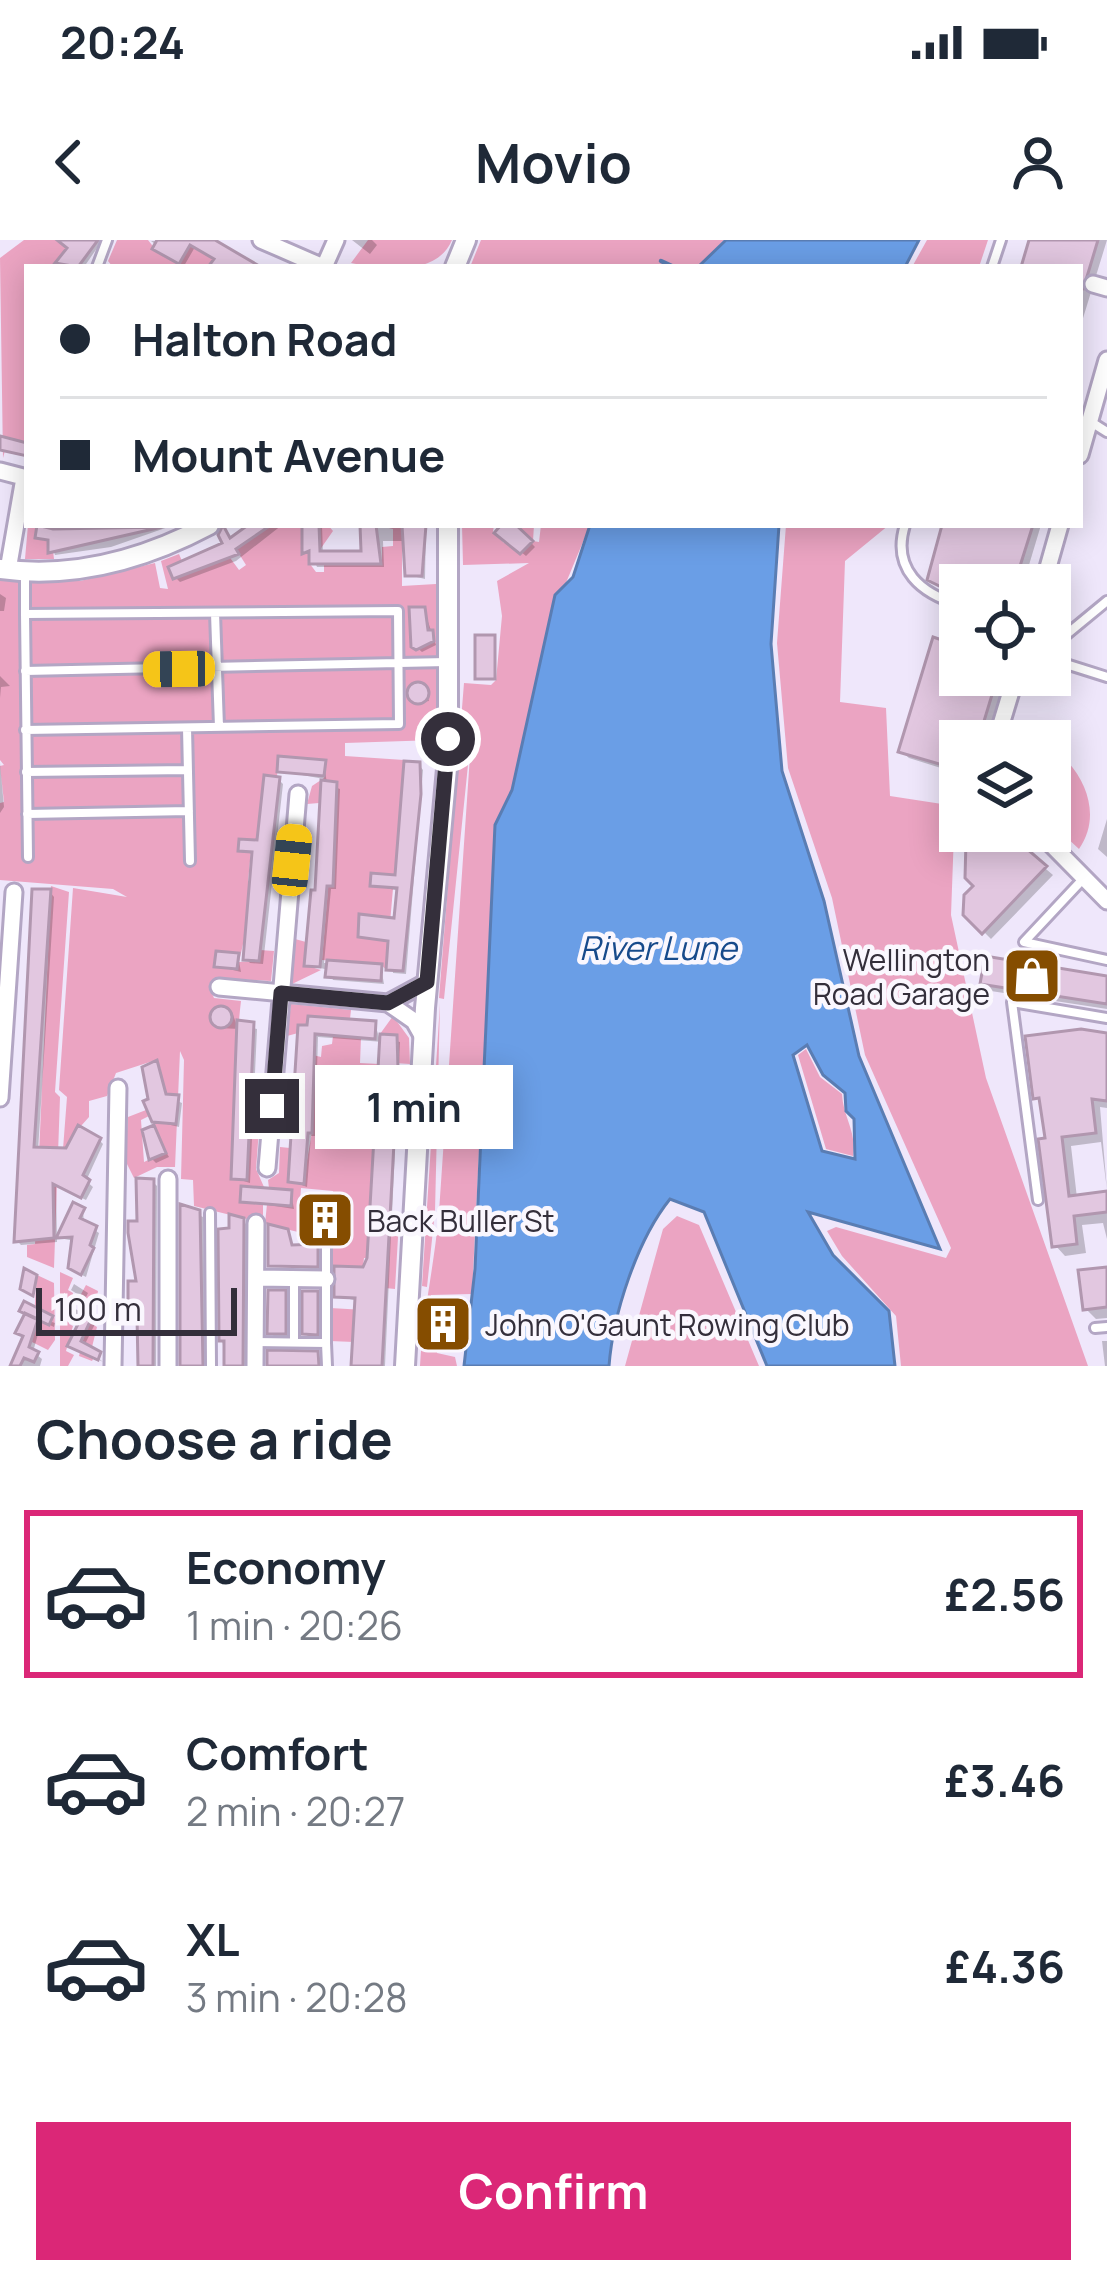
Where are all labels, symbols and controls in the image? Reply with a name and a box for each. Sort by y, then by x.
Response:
text: 20:24 [60,11,185,73]
text: Movio [475,125,632,199]
icon: back [36,129,102,195]
icon: person [1005,129,1071,195]
text: Halton Road [132,308,397,370]
text: Mount Avenue [132,424,445,486]
map controls [939,564,1071,852]
button: locate [939,564,1071,696]
car [143,650,215,688]
route start [421,712,475,766]
button: layers [939,720,1071,852]
car [270,822,314,898]
water label: River Lune [579,925,739,970]
place label: Wellington Road Garage [813,939,990,1014]
shop icon: Wellington Road Garage [1001,945,1063,1007]
callout: 1 min [314,1064,512,1148]
route end [245,1079,299,1133]
text: 1 min [366,1080,462,1134]
building icon: Back Buller St [294,1189,356,1251]
place label: Back Buller St [367,1200,555,1241]
scale bar [36,1282,237,1335]
text: 100 m [54,1286,142,1331]
building icon: John O'Gaunt Rowing Club [412,1293,474,1355]
place label: John O'Gaunt Rowing Club [485,1304,850,1345]
text: Choose a ride [36,1401,393,1475]
text: Economy [186,1536,386,1598]
icon: car [42,1540,150,1648]
text: £2.56 [945,1563,1065,1625]
text: 1 min · 20:26 [186,1598,403,1652]
text: Comfort [186,1722,369,1784]
icon: car [42,1726,150,1834]
text: £3.46 [944,1749,1065,1811]
text: 2 min · 20:27 [186,1784,405,1838]
text: XL [186,1908,240,1970]
icon: car [42,1912,150,2020]
text: £4.36 [945,1935,1065,1997]
text: 3 min · 20:28 [186,1970,408,2024]
button: Confirm [36,2122,1071,2260]

